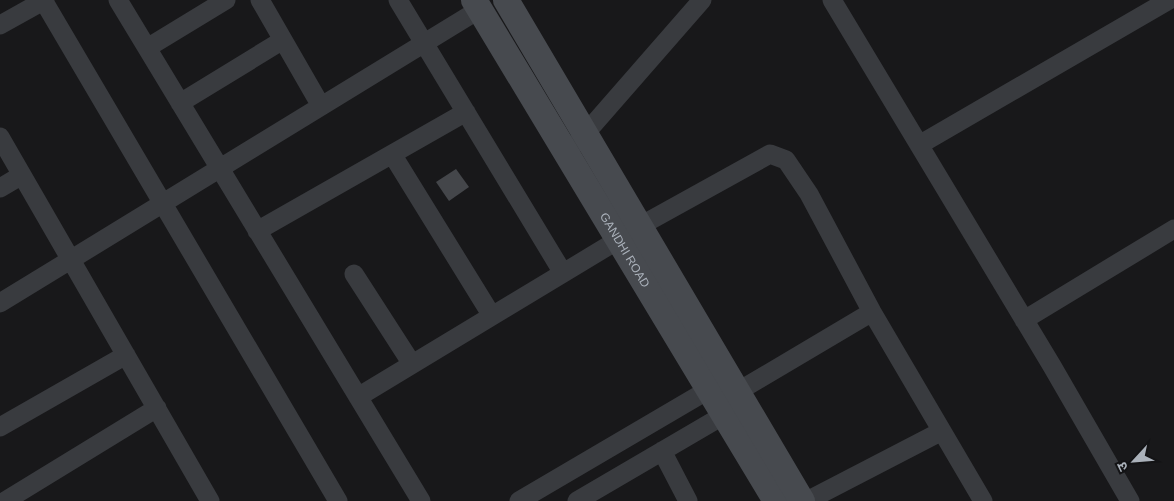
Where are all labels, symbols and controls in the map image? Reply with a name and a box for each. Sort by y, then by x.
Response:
street label: GANDHI ROAD [597,210,653,290]
north arrow [1109,436,1159,486]
text: उ [1113,459,1131,474]

